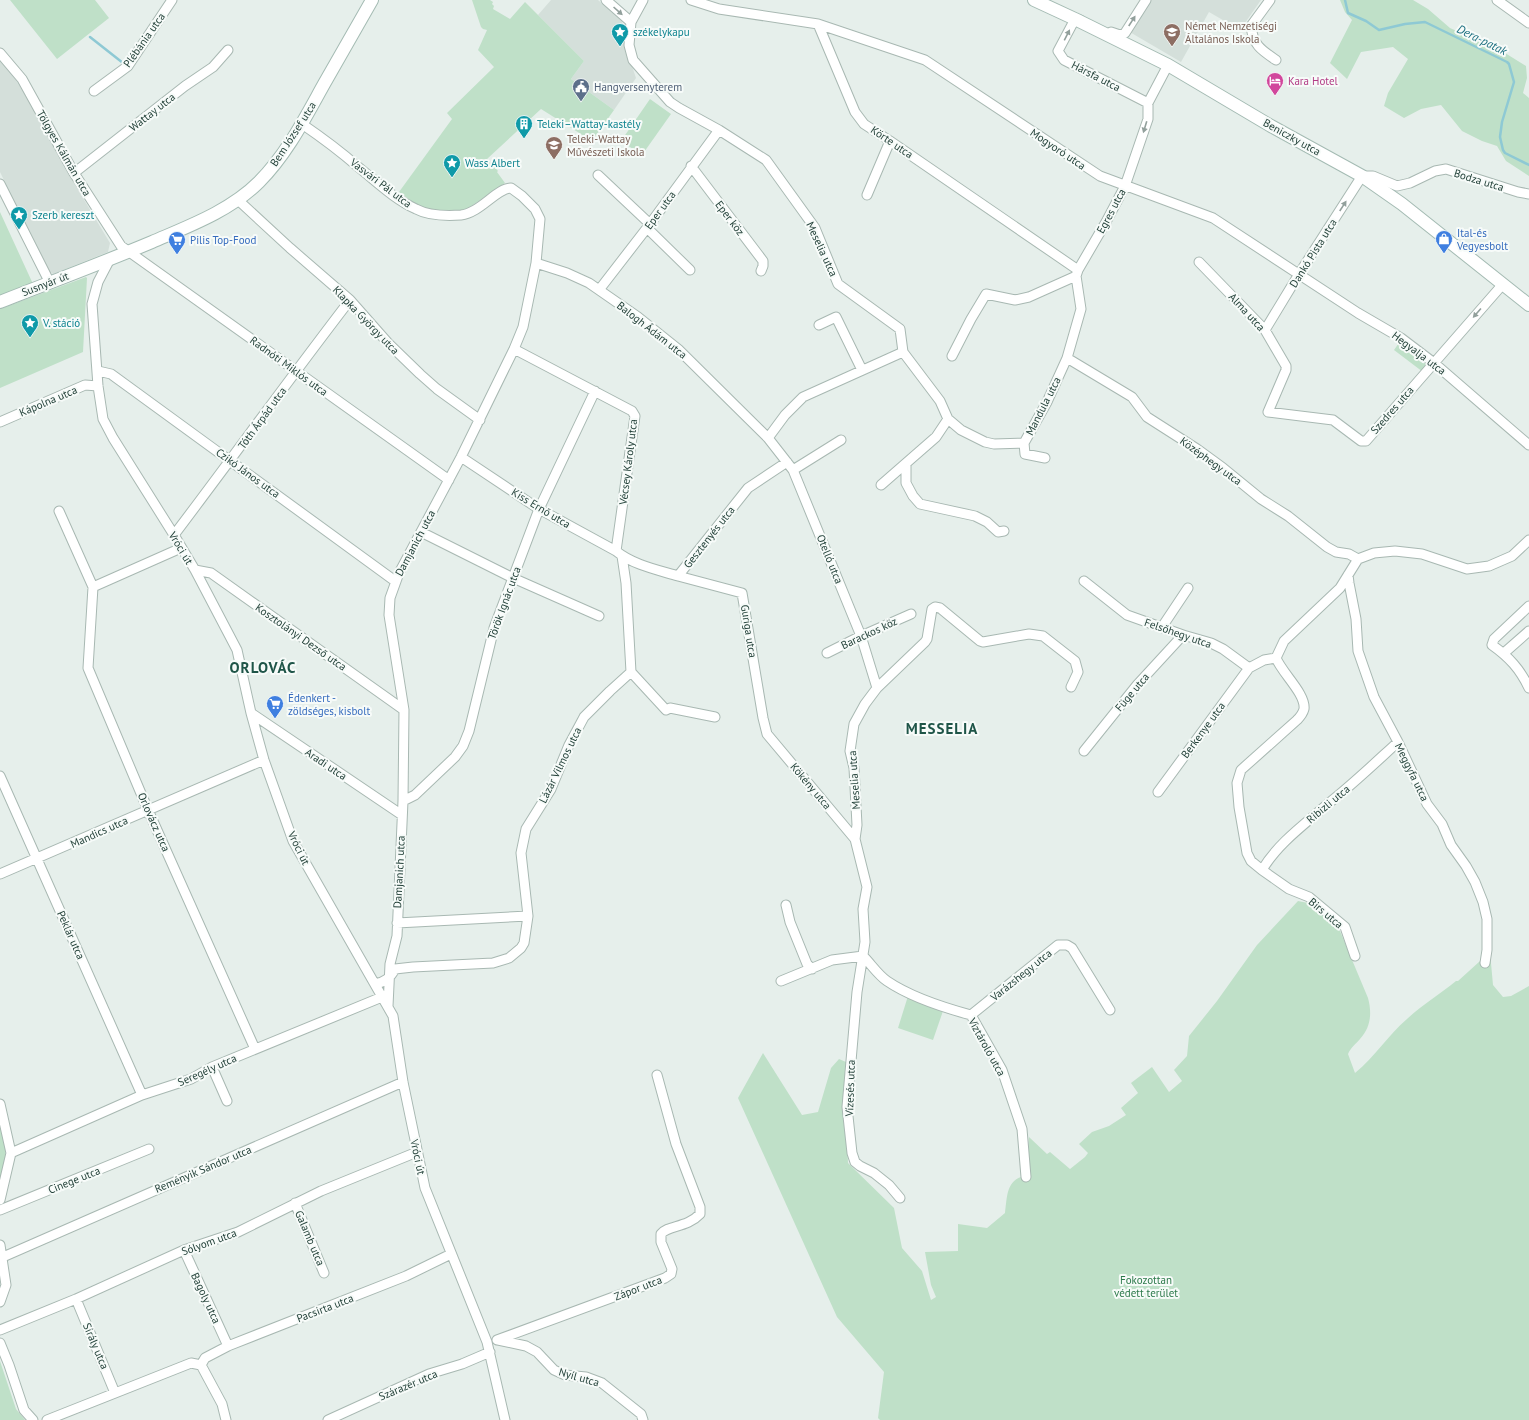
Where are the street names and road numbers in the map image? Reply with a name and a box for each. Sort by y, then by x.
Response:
street label: Plébánia utca [120,10,168,70]
street label: Hársfa utca [1069,58,1123,94]
street label: Wattay utca [126,90,178,134]
street label: Bem József utca [267,99,319,169]
street label: Tölgyes Kálmán utca [34,108,94,198]
street label: Beniczky utca [1261,115,1323,159]
street label: Körte utca [868,123,916,161]
street label: Mogyoró utca [1028,125,1088,173]
street label: Vasvári Pál utca [347,155,415,211]
street label: Bodza utca [1452,166,1506,194]
street label: Egres utca [1093,186,1129,236]
street label: Eper utca [641,188,679,232]
street label: Eper köz [712,198,748,238]
street label: Dankó Pista utca [1286,216,1340,290]
street label: Meselia utca [803,219,841,279]
street label: Susnyár út [19,269,71,299]
street label: Klapka György utca [330,283,402,357]
street label: Alma utca [1226,290,1268,334]
street label: Balogh Ádám utca [614,298,690,362]
street label: Hegyalja utca [1389,328,1449,378]
street label: Radnóti Miklós utca [247,333,331,399]
street label: Mandula utca [1022,374,1064,438]
street label: Kápolna utca [17,383,79,419]
street label: Szedres utca [1367,383,1417,437]
street label: Tóth Árpád utca [235,384,289,452]
street label: Vécsey Károly utca [616,418,640,507]
street label: Középhegy utca [1177,434,1245,488]
street label: Czikó János utca [213,445,283,501]
street label: Kiss Ernő utca [509,485,573,531]
street label: Gesztenyés utca [680,503,738,571]
street label: Damjanich utca [392,508,438,578]
street label: Vróci út [165,528,196,567]
street label: Otelló utca [814,532,846,586]
street label: Török Ignác utca [484,565,524,641]
street label: Kosztolányi Dezső utca [253,600,349,674]
street label: Guriga utca [738,603,760,659]
street label: Barackos köz [839,614,899,652]
street label: Felsőhegy utca [1143,615,1213,651]
street label: Füge utca [1112,670,1152,714]
street label: Berkenye utca [1178,699,1228,761]
street label: Lázár Vilmos utca [536,725,584,805]
street label: Meggyfa utca [1392,741,1432,803]
street label: Aradi utca [302,745,350,783]
street label: Meselia utca [845,750,863,810]
street label: Kökény utca [787,760,835,812]
street label: Ribizli utca [1303,782,1353,826]
street label: Orlovácz utca [135,790,173,854]
street label: Mandics utca [68,813,130,851]
street label: Vróci út [284,828,313,867]
street label: Damjanich utca [390,835,408,909]
street label: Birs utca [1306,895,1346,931]
street label: Peklár utca [54,908,88,962]
street label: Varázshegy utca [987,946,1055,1005]
street label: Víztároló utca [965,1015,1009,1079]
street label: Seregély utca [175,1051,239,1089]
street label: Vízesés utca [842,1059,858,1118]
street label: Vróci út [407,1137,429,1176]
street label: Reményik Sándor utca [152,1142,254,1196]
street label: Cinege utca [46,1163,102,1197]
street label: Galamb utca [292,1208,328,1268]
street label: Sólyom utca [180,1226,238,1258]
street label: Bagoly utca [188,1270,224,1326]
street label: Zápor utca [612,1273,664,1303]
street label: Pacsirta utca [295,1291,355,1325]
street label: Sirály utca [80,1321,112,1371]
street label: Nyíl utca [557,1365,601,1389]
street label: Szárazér utca [377,1366,439,1404]

